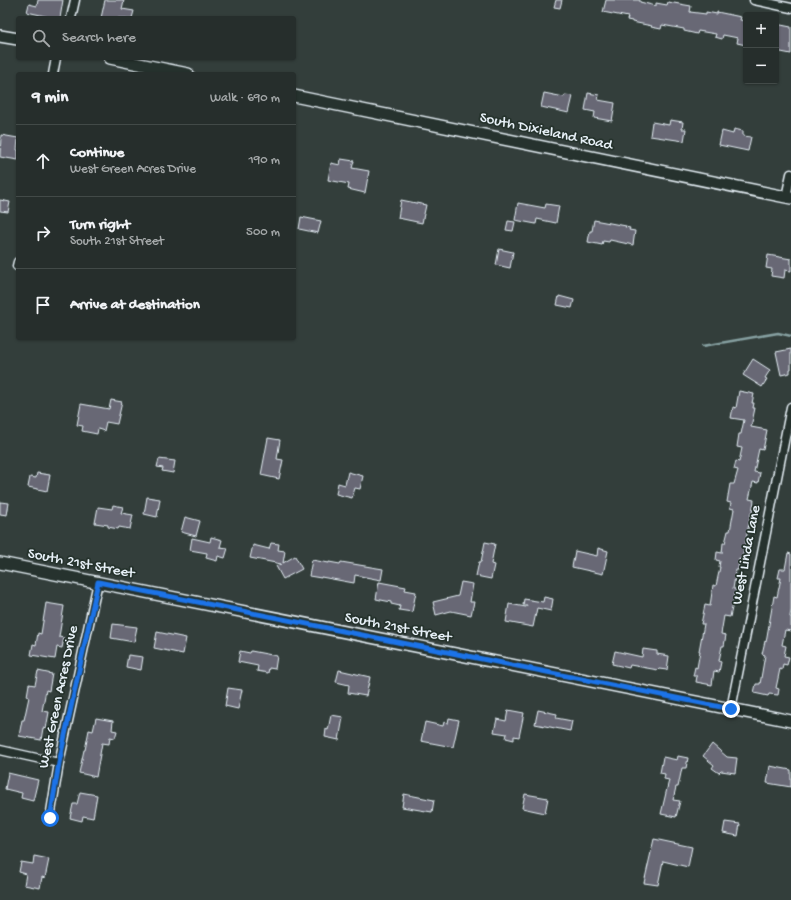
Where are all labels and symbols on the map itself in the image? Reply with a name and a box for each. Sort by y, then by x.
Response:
street label: South Dixieland Road [478,109,615,155]
street label: West Linda Lane [729,503,766,606]
street label: South 21st Street [26,545,138,584]
street label: South 21st Street [343,609,455,648]
street label: West Green Acres Drive [35,624,83,770]
route end [722,700,740,718]
route start [41,809,59,827]

